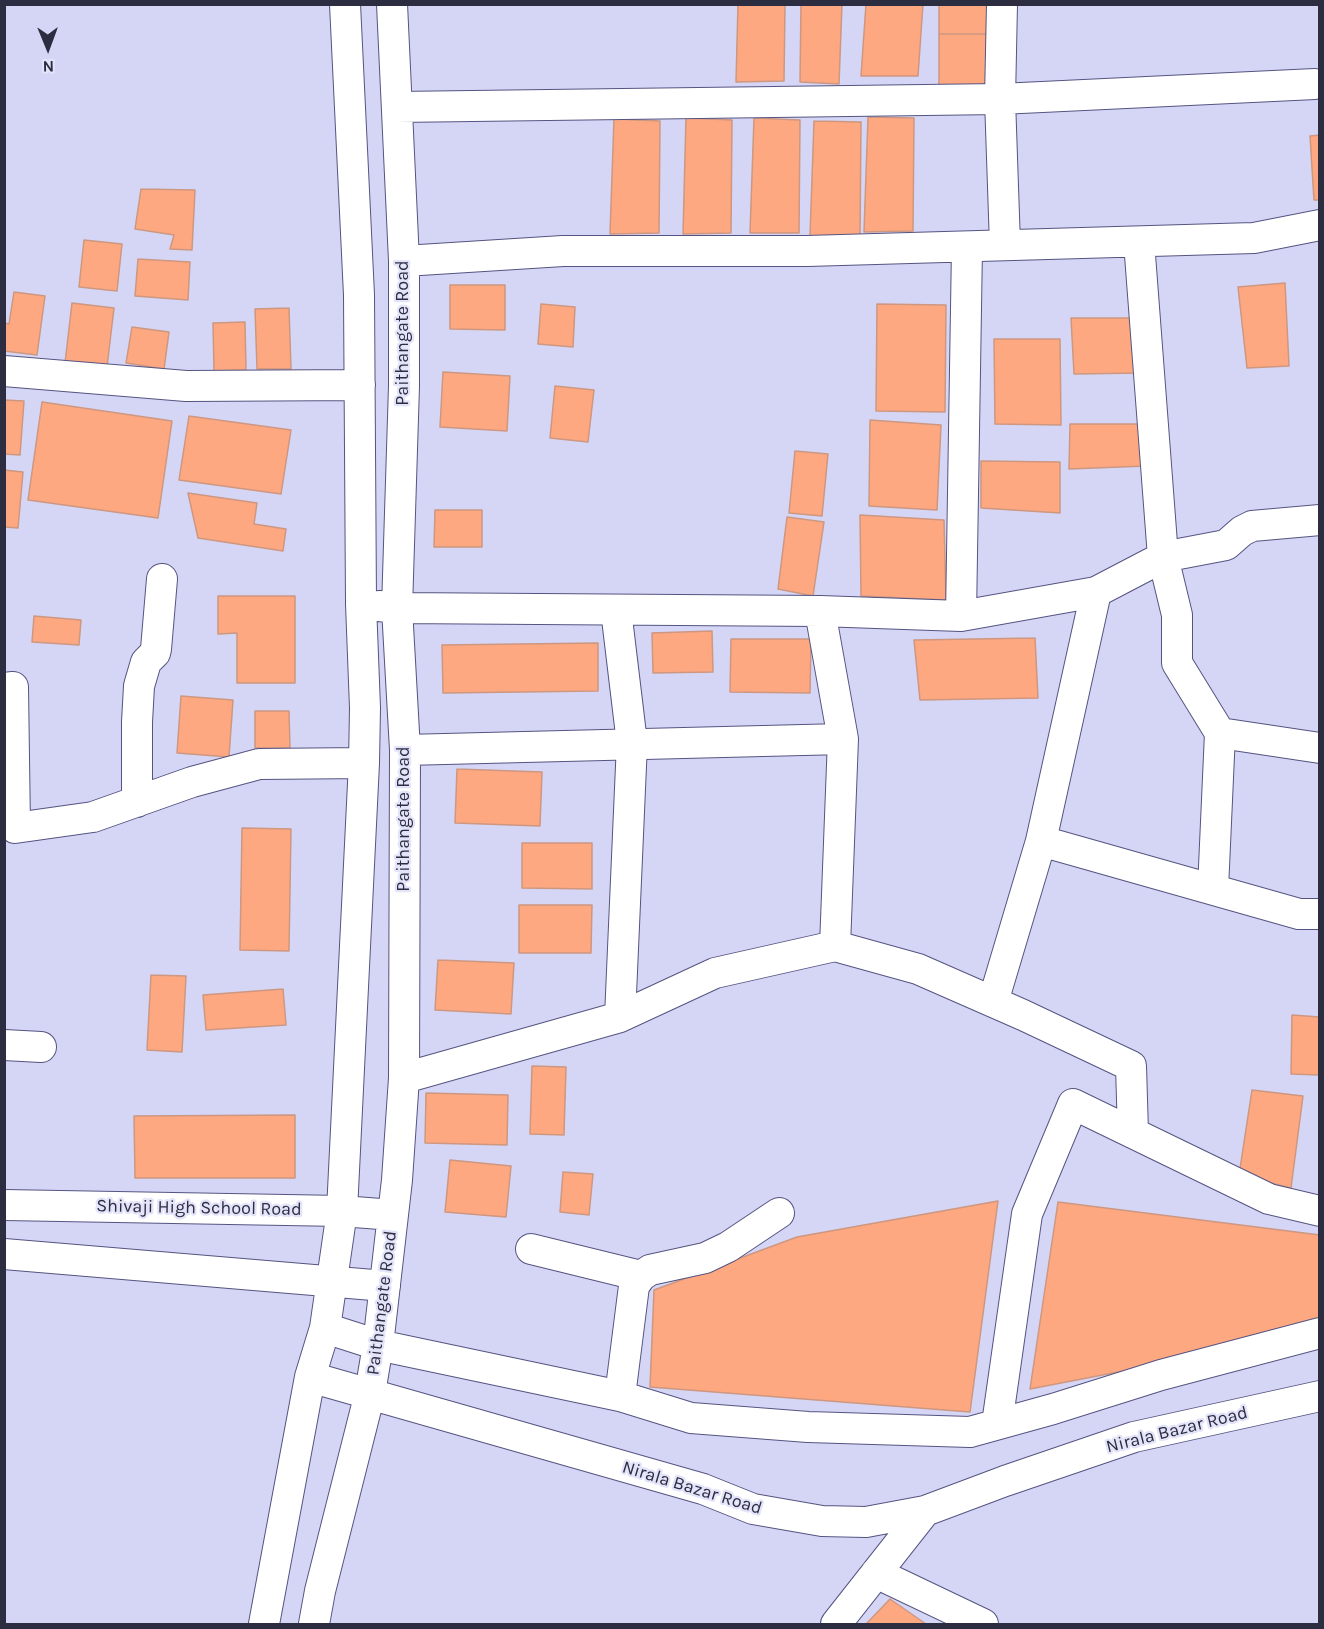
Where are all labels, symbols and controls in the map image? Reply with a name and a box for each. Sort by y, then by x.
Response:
north arrow [18,18,78,78]
text: N [42,57,54,76]
street label: Paithangate Road [392,260,414,406]
street label: Paithangate Road [393,746,415,892]
street label: Shivaji High School Road [96,1195,302,1221]
street label: Paithangate Road [362,1230,402,1376]
street label: Nirala Bazar Road [1104,1402,1250,1458]
street label: Nirala Bazar Road [619,1456,765,1520]

